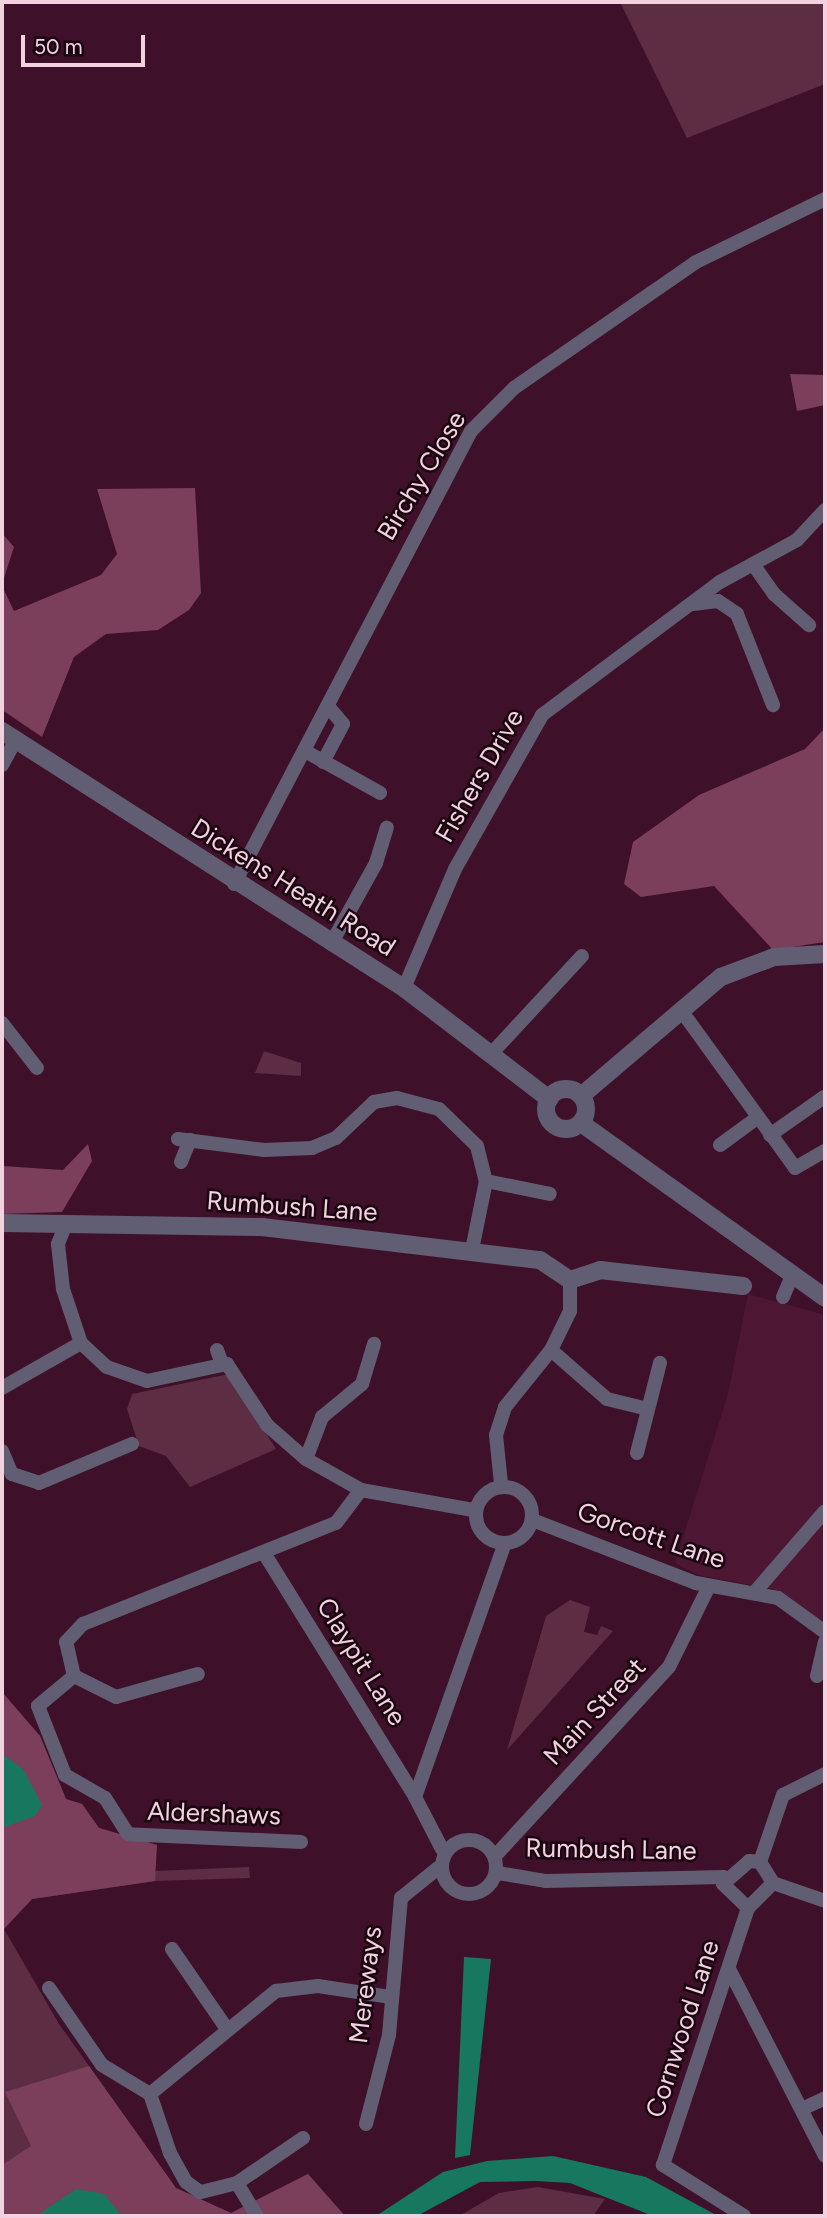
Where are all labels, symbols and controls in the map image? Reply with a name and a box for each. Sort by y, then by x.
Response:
scale bar [24,21,149,65]
text: 50 m [34,34,83,59]
street label: Birchy Close [371,406,473,546]
street label: Fishers Drive [429,704,531,848]
street label: Dickens Heath Road [185,812,401,964]
street label: Rumbush Lane [206,1185,378,1229]
street label: Gorcott Lane [573,1496,729,1576]
street label: Claypit Lane [310,1593,412,1731]
street label: Main Street [538,1652,652,1772]
street label: Aldershaws [147,1796,281,1832]
street label: Rumbush Lane [525,1833,697,1867]
street label: Mereways [343,1925,389,2045]
street label: Cornwood Lane [640,1937,726,2121]

